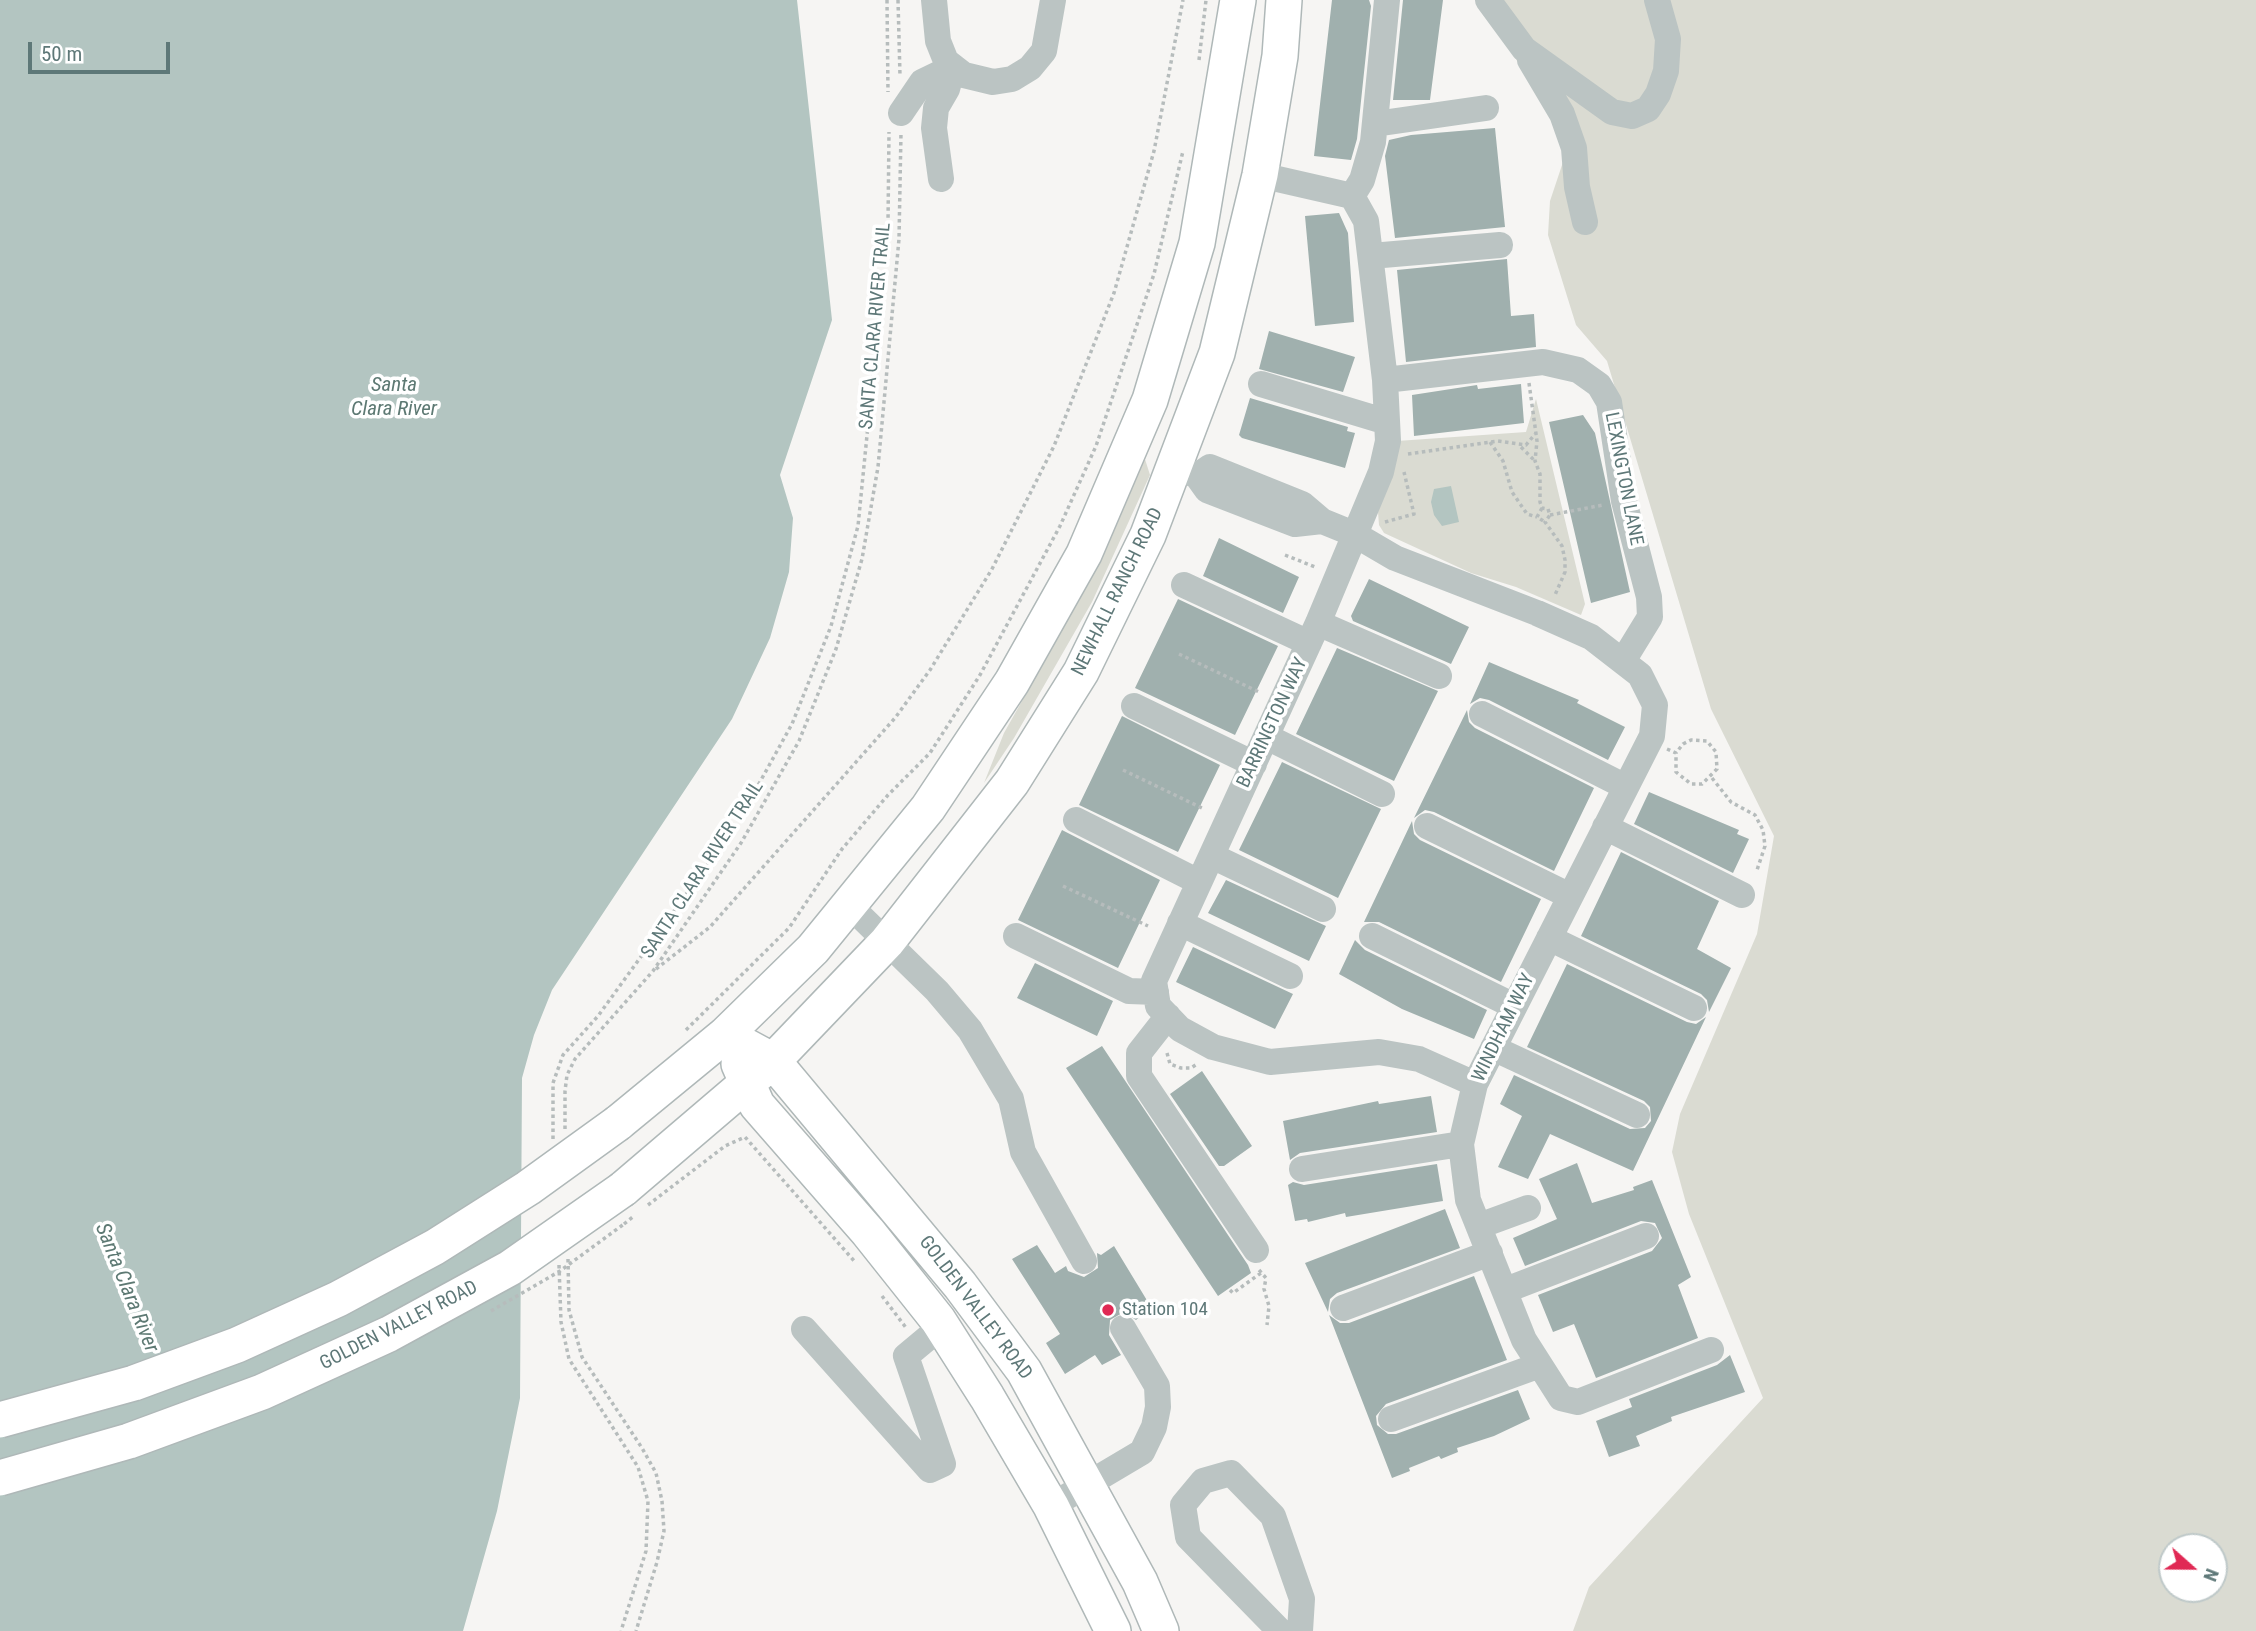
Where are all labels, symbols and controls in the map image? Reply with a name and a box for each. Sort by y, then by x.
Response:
scale bar [32,28,173,72]
text: 50 m [41,42,82,66]
street label: SANTA CLARA RIVER TRAIL [856,222,896,430]
water label: Santa Clara River [351,373,437,423]
street label: LEXINGTON LANE [1599,410,1647,548]
street label: NEWHALL RANCH ROAD [1067,504,1169,680]
street label: BARRINGTON WAY [1233,654,1313,792]
street label: SANTA CLARA RIVER TRAIL [637,777,769,963]
street label: WINDHAM WAY [1468,970,1540,1086]
water label: Santa Clara River [89,1220,163,1356]
street label: GOLDEN VALLEY ROAD [914,1232,1036,1384]
street label: GOLDEN VALLEY ROAD [316,1276,482,1376]
place label: Station 104 [1122,1299,1208,1321]
marker: Station 104 [1100,1302,1116,1318]
north arrow [2158,1533,2228,1603]
text: N [2198,1565,2224,1585]

